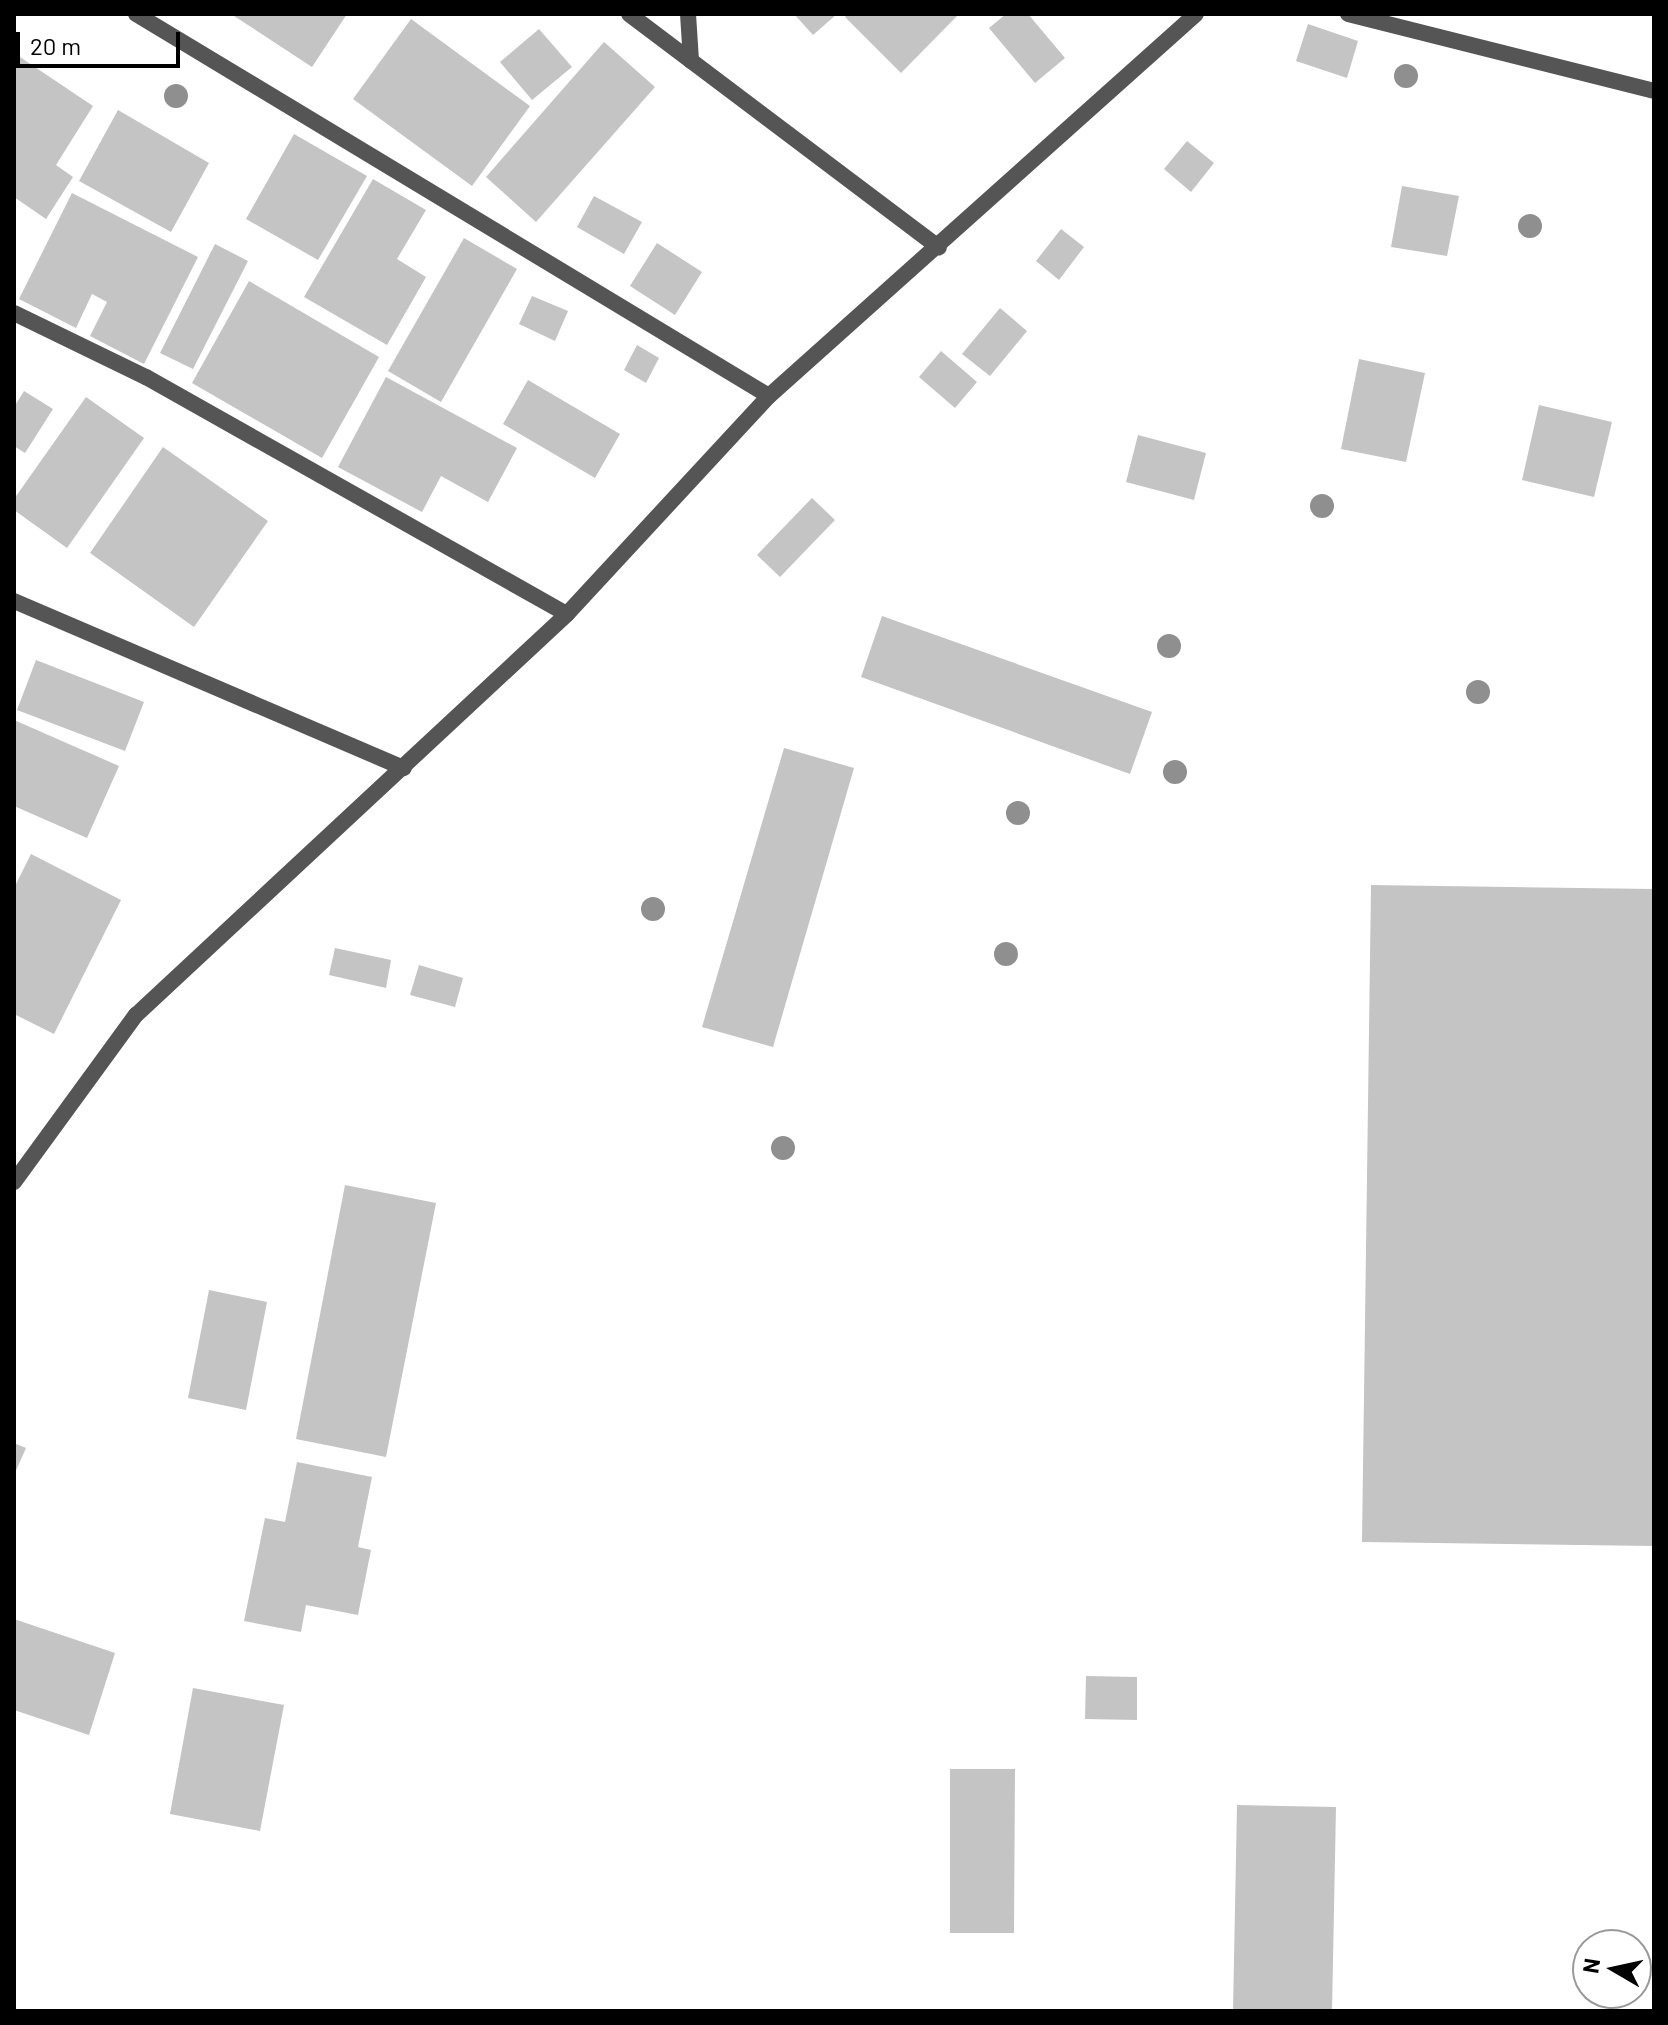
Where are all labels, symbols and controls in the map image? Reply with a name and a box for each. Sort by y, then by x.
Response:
scale bar [20,16,184,66]
text: 20 m [30,31,81,60]
north arrow [1572,1929,1652,2009]
text: N [1576,1956,1604,1975]

